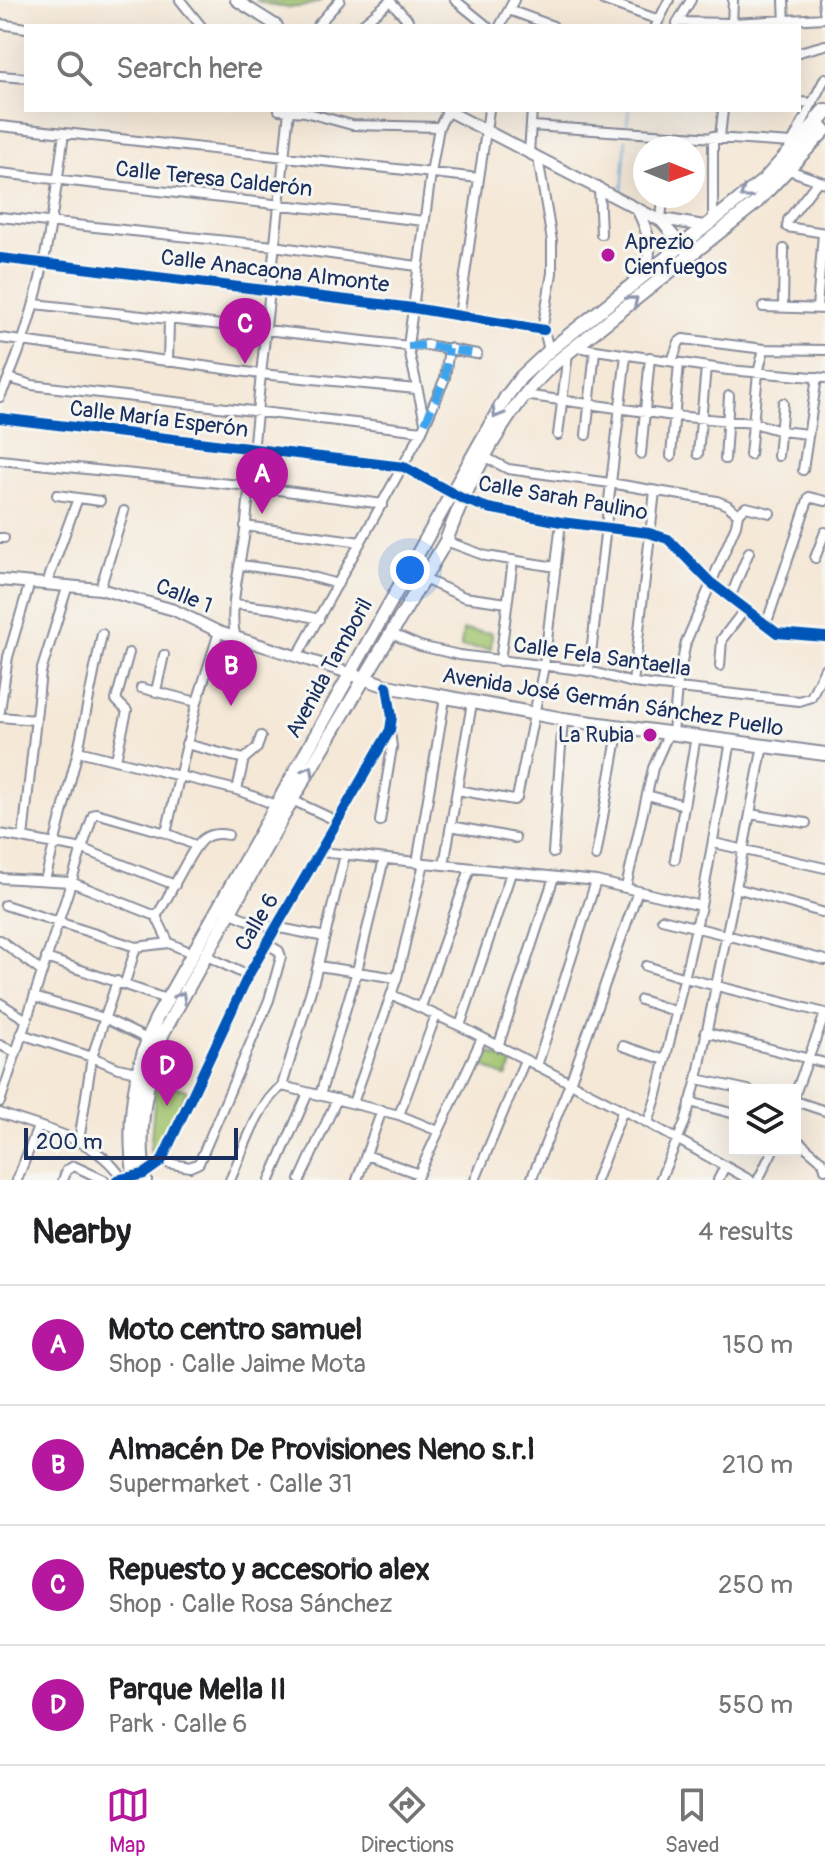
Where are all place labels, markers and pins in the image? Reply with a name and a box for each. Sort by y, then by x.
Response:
place label: Aprezio Cienfuegos [624,228,727,281]
marker: Aprezio Cienfuegos [599,246,617,264]
pin: C [219,298,271,364]
pin: A [236,448,288,514]
pin: B [205,640,257,706]
place label: La Rubia [558,721,634,749]
marker: La Rubia [641,726,659,744]
pin: D [141,1040,193,1106]

